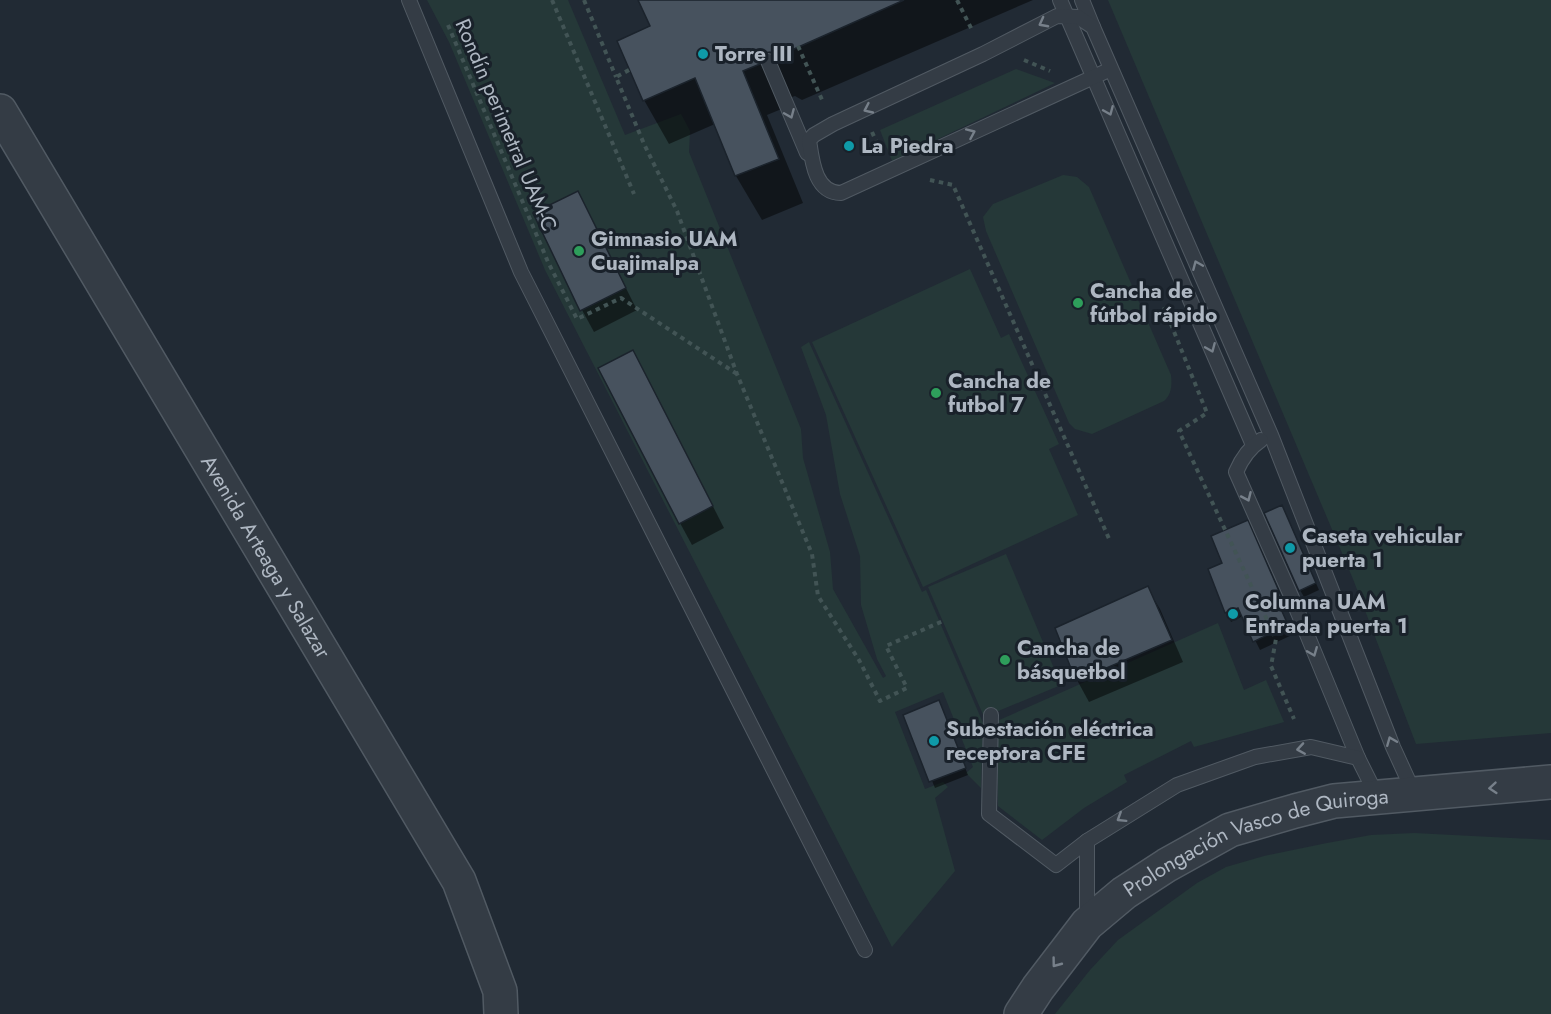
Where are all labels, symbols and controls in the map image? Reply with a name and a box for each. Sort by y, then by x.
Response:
street label: Rondín perimetral UAM-C [448,14,564,236]
one-way arrow [1039,16,1050,27]
place label: Torre III [715,39,793,69]
marker: Torre III [696,47,710,61]
one-way arrow [864,102,875,114]
one-way arrow [1101,105,1113,116]
one-way arrow [783,107,795,118]
one-way arrow [964,129,975,141]
place label: La Piedra [861,131,954,161]
marker: La Piedra [842,139,856,153]
place label: Gimnasio UAM Cuajimalpa [591,224,737,278]
marker: Gimnasio UAM Cuajimalpa [572,244,586,258]
one-way arrow [1192,261,1204,272]
place label: Cancha de fútbol rápido [1090,276,1217,330]
marker: Cancha de fútbol rápido [1071,296,1085,310]
one-way arrow [1204,342,1216,353]
place label: Cancha de futbol 7 [948,366,1051,420]
marker: Cancha de futbol 7 [929,386,943,400]
street label: Avenida Arteaga y Salazar [193,449,338,665]
one-way arrow [1239,490,1251,501]
place label: Caseta vehicular puerta 1 [1302,521,1463,575]
marker: Caseta vehicular puerta 1 [1283,541,1297,555]
place label: Columna UAM Entrada puerta 1 [1245,587,1408,641]
marker: Columna UAM Entrada puerta 1 [1226,607,1240,621]
place label: Cancha de básquetbol [1017,633,1126,687]
one-way arrow [1306,646,1318,657]
marker: Cancha de básquetbol [998,653,1012,667]
place label: Subestación eléctrica receptora CFE [946,714,1154,768]
marker: Subestación eléctrica receptora CFE [927,734,941,748]
one-way arrow [1386,736,1398,747]
one-way arrow [1297,742,1307,755]
street label: Prolongación Vasco de Quiroga [1118,781,1390,904]
one-way arrow [1488,781,1497,794]
one-way arrow [1117,811,1127,823]
one-way arrow [1053,957,1064,968]

